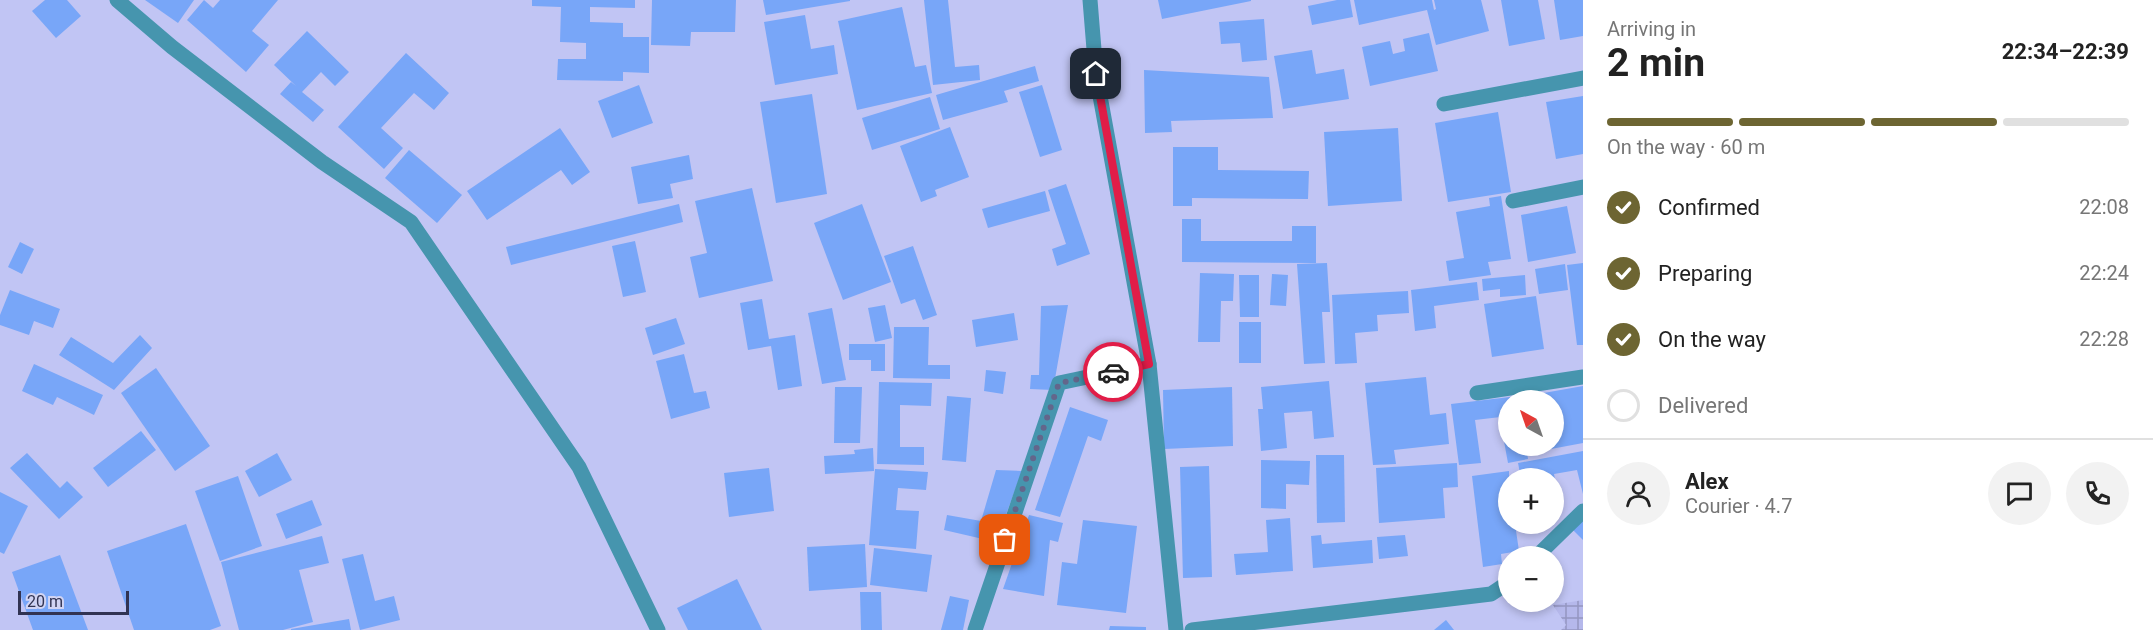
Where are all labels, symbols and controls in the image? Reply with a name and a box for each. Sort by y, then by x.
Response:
text: Arriving in [1607,17,1696,41]
text: 22:34–22:39 [2002,39,2129,64]
text: 2 min [1607,40,1705,86]
pin [1070,48,1121,99]
icon: home [1079,57,1112,90]
text: On the way · 60 m [1607,135,1765,159]
icon: check [1607,191,1640,224]
text: Confirmed [1658,195,1760,220]
text: 22:08 [2079,195,2129,219]
icon: check [1607,257,1640,290]
text: Preparing [1658,261,1752,286]
text: 22:24 [2079,261,2129,285]
icon: check [1607,323,1640,356]
text: On the way [1658,327,1766,352]
text: 22:28 [2079,327,2129,351]
courier [1083,342,1143,402]
icon: car [1097,356,1130,389]
north arrow [1498,390,1564,456]
map controls [1498,390,1564,612]
text: Delivered [1658,393,1748,418]
button: person [1607,462,1670,525]
button: chat [1988,462,2051,525]
button: phone [2066,462,2129,525]
button: + [1498,468,1564,534]
text: Alex [1685,469,1729,494]
text: Courier · 4.7 [1685,494,1792,518]
pin [979,514,1030,565]
icon: bag [988,523,1021,556]
button: − [1498,546,1564,612]
scale bar [18,588,129,616]
text: 20 m [27,592,63,611]

